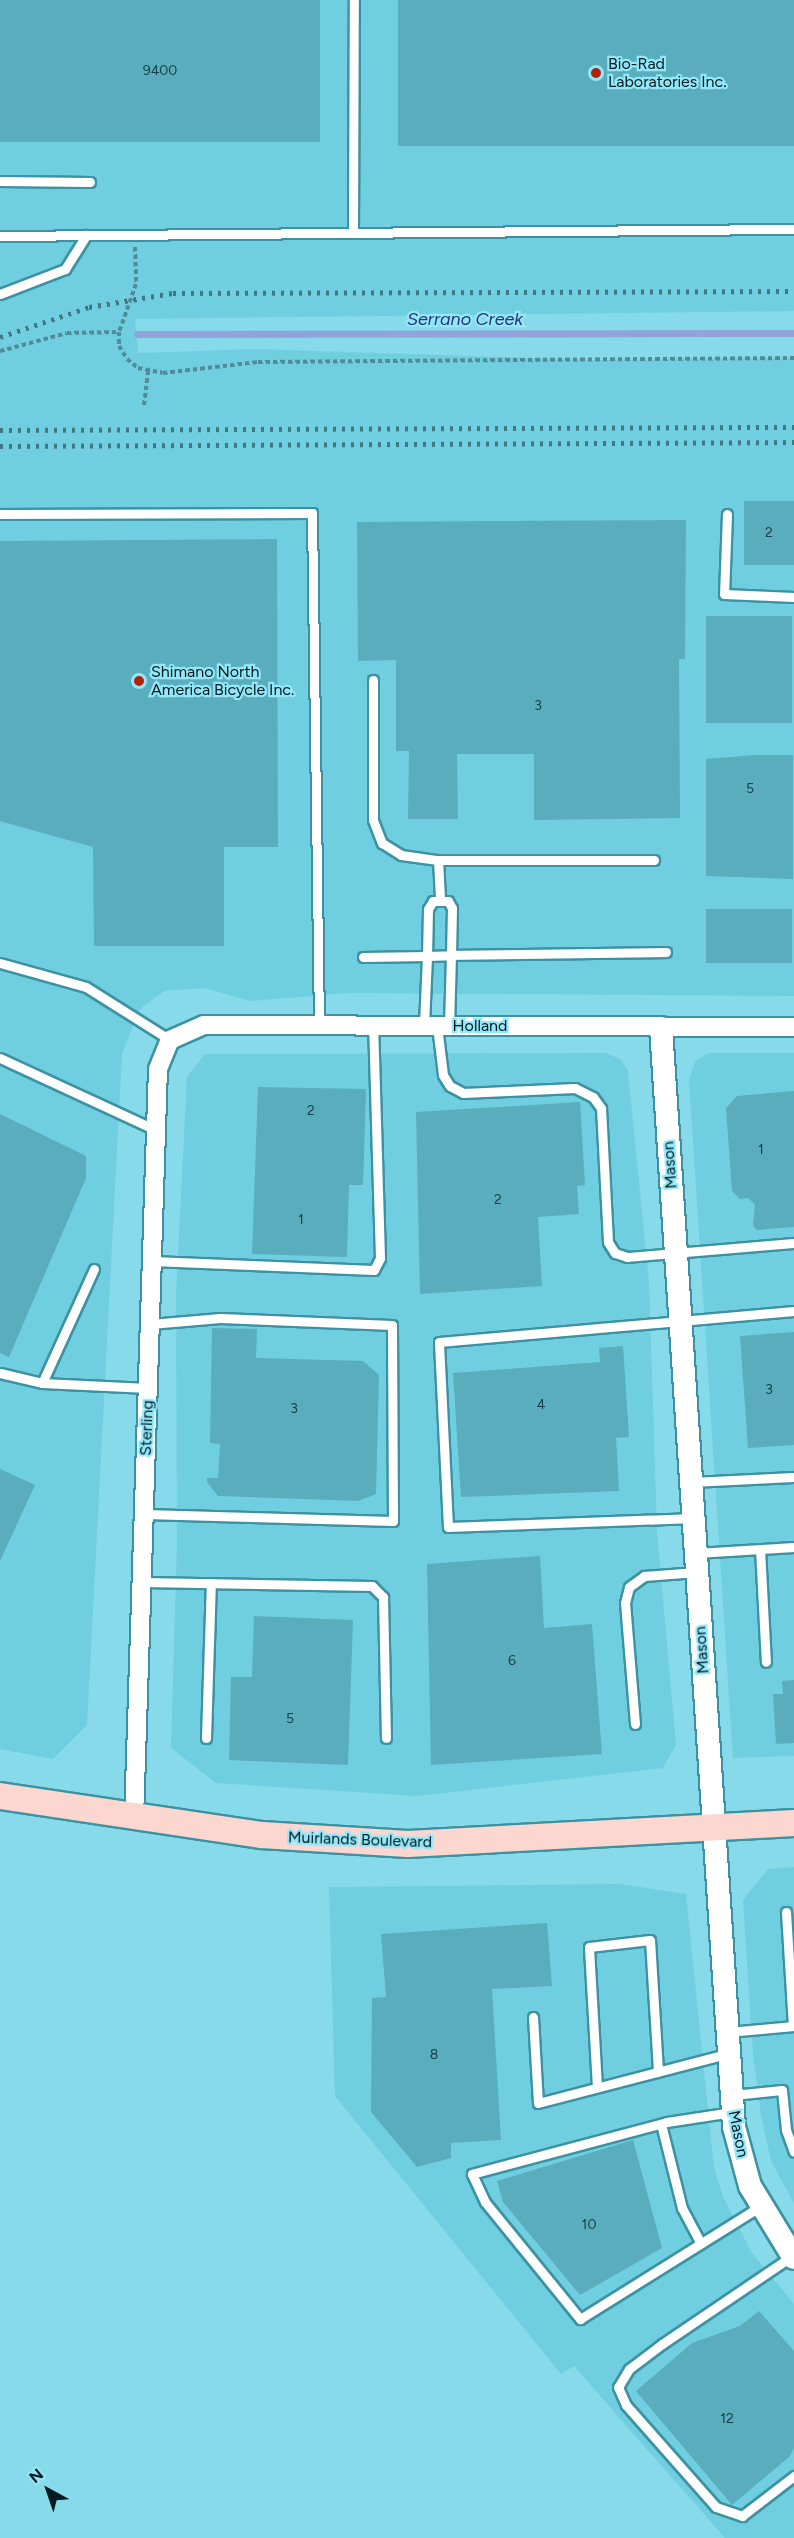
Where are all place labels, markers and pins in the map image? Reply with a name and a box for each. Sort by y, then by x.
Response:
place label: Bio-Rad Laboratories Inc. [608,54,727,92]
marker: Bio-Rad Laboratories Inc. [589,66,603,80]
place label: Shimano North America Bicycle Inc. [151,662,294,700]
marker: Shimano North America Bicycle Inc. [132,674,146,688]

